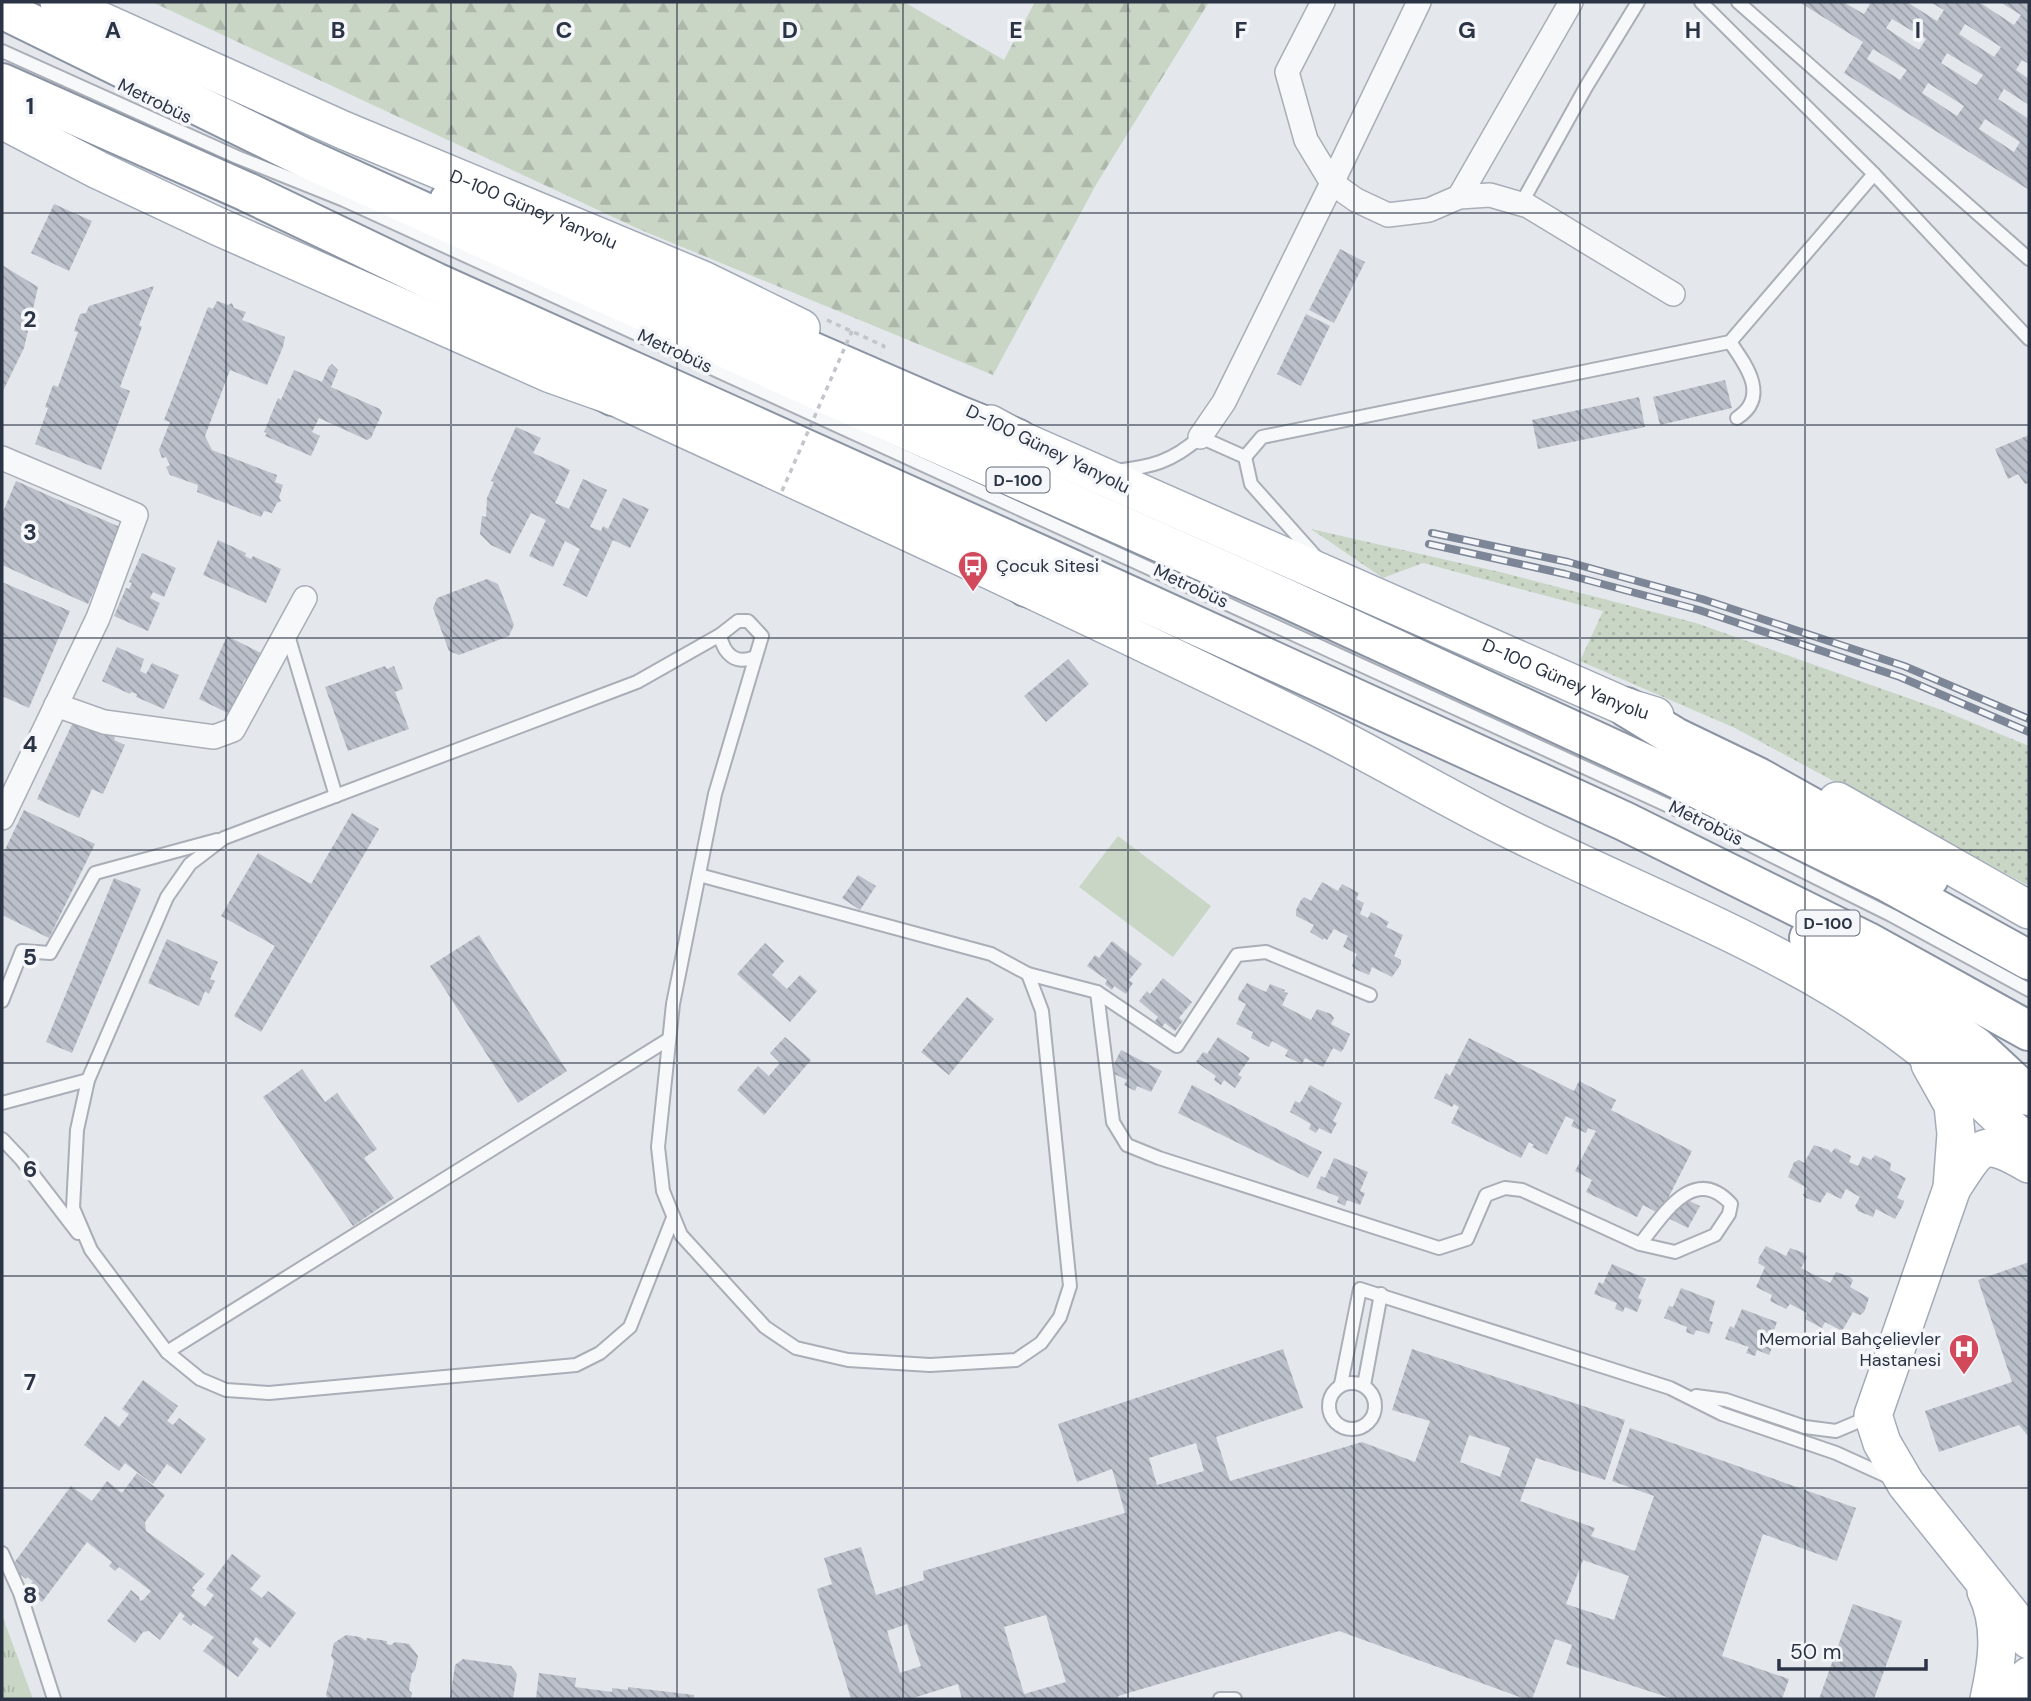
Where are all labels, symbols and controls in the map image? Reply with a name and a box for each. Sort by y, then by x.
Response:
text: A [105,15,121,45]
text: B [331,15,345,45]
text: C [556,15,572,45]
text: D [782,15,798,45]
text: E [1009,15,1023,45]
text: F [1235,15,1248,45]
text: G [1458,15,1476,45]
text: H [1685,15,1701,45]
text: I [1915,15,1921,45]
street label: Metrobüs [114,73,196,129]
text: 1 [26,91,34,121]
street label: D-100 Güney Yanyolu [446,164,621,255]
text: 2 [23,304,37,334]
street label: Metrobüs [634,323,716,379]
street label: D-100 Güney Yanyolu [963,400,1133,498]
road number: D-100 [986,467,1050,492]
text: 3 [23,517,37,547]
bus stop icon: Çocuk Sitesi [956,549,990,593]
place label: Çocuk Sitesi [996,554,1099,578]
street label: Metrobüs [1150,558,1232,614]
street label: D-100 Güney Yanyolu [1478,633,1652,725]
text: 4 [23,729,38,759]
street label: Metrobüs [1665,795,1747,851]
road number: D-100 [1797,911,1860,936]
text: 5 [23,942,37,972]
text: 6 [23,1154,37,1184]
place label: Memorial Bahçelievler Hastanesi [1759,1327,1941,1372]
hospital icon: Memorial Bahçelievler Hastanesi [1947,1332,1981,1376]
text: 7 [24,1367,36,1397]
text: 8 [23,1580,37,1610]
scale bar [1779,1628,1926,1672]
text: 50 m [1790,1638,1841,1666]

